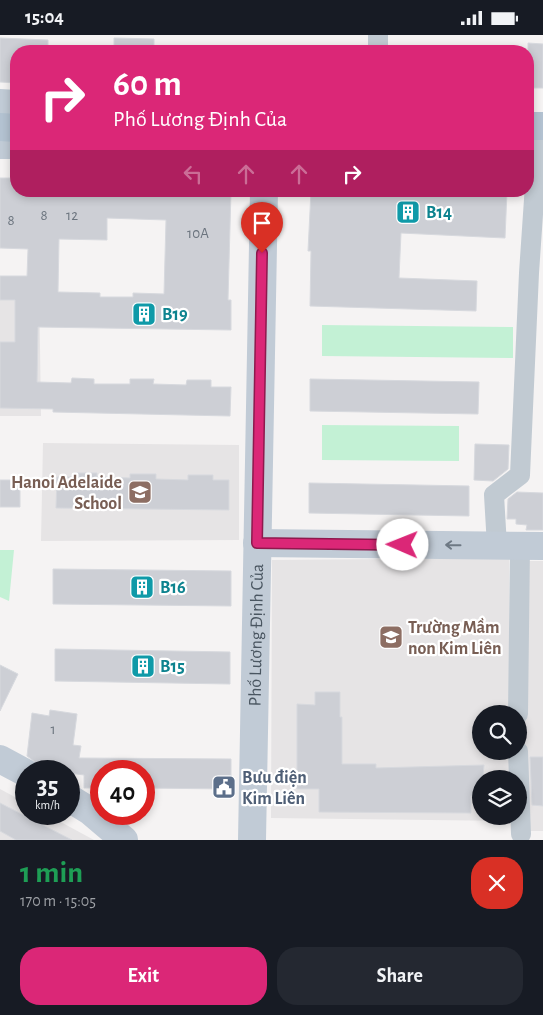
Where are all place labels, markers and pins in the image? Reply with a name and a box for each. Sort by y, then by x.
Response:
building icon: B14 [395,199,421,225]
pin [241,202,283,253]
place label: B14 [426,204,452,222]
building icon: B19 [131,301,157,327]
place label: B19 [162,306,188,324]
place label: Hanoi Adelaide School [11,474,122,513]
school or university icon: Hanoi Adelaide School [127,479,153,505]
building icon: B16 [129,574,155,600]
place label: B16 [160,579,186,597]
place label: Trường Mầm non Kim Liên [408,617,502,658]
school or university icon: Trường Mầm non Kim Liên [378,624,404,650]
building icon: B15 [130,653,156,679]
place label: B15 [160,658,185,676]
place label: Bưu điện Kim Liên [242,769,307,808]
public building icon: Bưu điện Kim Liên [211,774,237,800]

